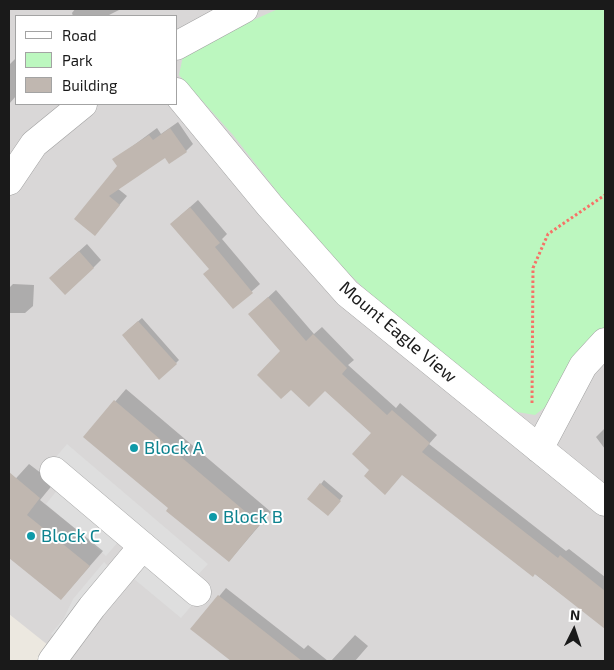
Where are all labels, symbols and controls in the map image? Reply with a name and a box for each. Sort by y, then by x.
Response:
legend [15,15,178,105]
text: Road [62,26,97,44]
text: Park [62,51,93,69]
text: Building [62,76,117,94]
street label: Mount Eagle View [335,277,461,387]
place label: Block A [144,437,204,459]
marker: Block A [128,442,140,454]
place label: Block B [223,506,283,528]
marker: Block B [207,511,219,523]
place label: Block C [41,525,100,547]
marker: Block C [25,530,37,542]
north arrow [549,605,599,655]
text: N [569,606,581,623]

